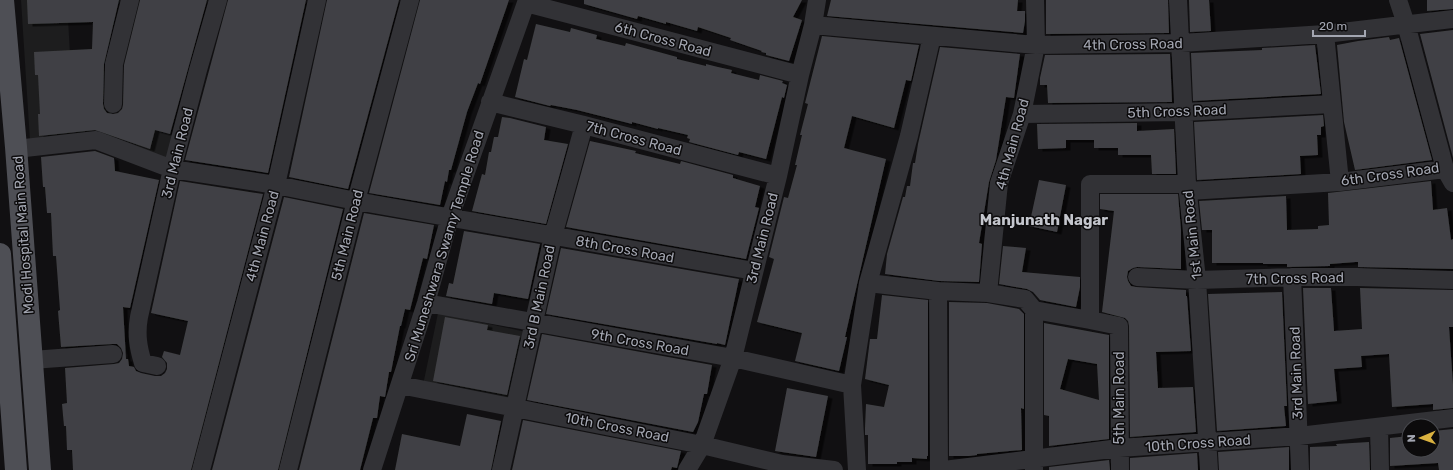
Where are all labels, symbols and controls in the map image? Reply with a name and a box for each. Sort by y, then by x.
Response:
scale bar [1313,12,1365,38]
street label: 6th Cross Road [613,18,713,61]
text: 20 m [1319,19,1347,33]
street label: 4th Cross Road [1083,35,1183,54]
street label: 4th Main Road [992,97,1033,191]
street label: 5th Cross Road [1127,101,1227,122]
street label: 3rd Main Road [158,106,197,200]
street label: 7th Cross Road [584,118,683,159]
street label: Sri Muneshwara Swamy Temple Road [401,129,488,364]
street label: Modi Hospital Main Road [9,155,38,315]
street label: 6th Cross Road [1340,159,1440,190]
street label: 5th Main Road [328,188,367,282]
street label: 4th Main Road [242,189,283,283]
street label: 1st Main Road [1179,190,1206,280]
street label: 3rd Main Road [743,191,782,285]
district label: Manjunath Nagar [980,211,1108,229]
street label: 8th Cross Road [574,232,676,267]
street label: 3rd B Main Road [520,244,559,350]
street label: 7th Cross Road [1246,269,1344,288]
street label: 9th Cross Road [590,326,690,359]
street label: 3rd Main Road [1286,326,1307,420]
street label: 5th Main Road [1111,351,1128,445]
street label: 10th Cross Road [563,409,670,446]
north arrow [1401,418,1441,458]
street label: 10th Cross Road [1145,431,1251,456]
text: N [1405,434,1418,443]

